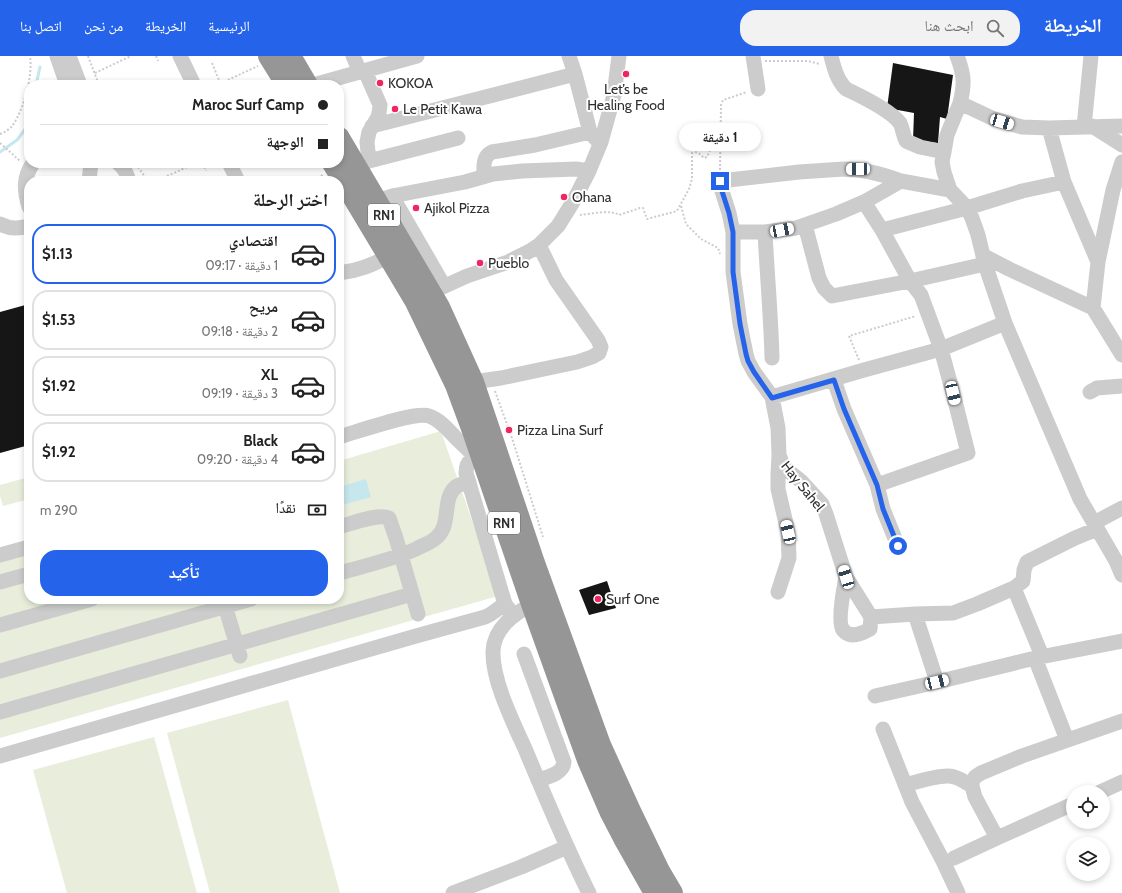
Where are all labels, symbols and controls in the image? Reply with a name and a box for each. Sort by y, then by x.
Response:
search box [740,10,1020,46]
text: الخريطة [1044,14,1102,37]
text: اتصل بنا [20,17,62,35]
text: من نحن [84,17,123,35]
text: الخريطة [145,17,186,35]
text: الرئيسية [208,17,250,35]
text: ابحث هنا [925,17,974,35]
icon: search [984,17,1006,39]
marker: Let’s be Healing Food [621,69,631,79]
place label: KOKOA [388,74,433,92]
marker: KOKOA [375,78,385,88]
place label: Let’s be Healing Food [587,80,665,114]
text: Maroc Surf Camp [192,96,304,114]
place label: Le Petit Kawa [403,100,482,118]
marker: Le Petit Kawa [390,104,400,114]
car [989,113,1015,131]
callout: 1 دقيقة [679,123,761,151]
text: 1 دقيقة [702,129,738,145]
text: الوجهة [266,133,304,151]
car [846,163,870,175]
route end [711,172,729,190]
place label: Ohana [572,188,612,206]
text: اختر الرحلة [253,189,328,211]
marker: Ohana [559,192,569,202]
place label: Ajikol Pizza [424,199,490,217]
marker: Ajikol Pizza [411,203,421,213]
road number: RN1 [368,204,400,226]
car [769,222,795,238]
text: اقتصادي [229,232,278,250]
icon: car [290,236,326,272]
text: $1.13 [42,245,73,263]
place label: Pueblo [488,254,529,272]
text: 1 دقيقة · 09:17 [205,257,278,273]
marker: Pueblo [475,258,485,268]
text: مريح [249,298,278,316]
icon: car [290,302,326,338]
text: $1.53 [42,311,76,329]
text: 2 دقيقة · 09:18 [202,323,278,339]
text: XL [261,366,278,384]
icon: car [290,368,326,404]
text: $1.92 [42,377,76,395]
car [944,380,962,406]
text: 3 دقيقة · 09:19 [202,385,278,401]
place label: Pizza Lina Surf [517,421,603,439]
marker: Pizza Lina Surf [504,425,514,435]
text: Black [243,432,278,450]
icon: car [290,434,326,470]
text: $1.92 [42,443,76,461]
text: 4 دقيقة · 09:20 [197,451,278,467]
street label: Hay Sahel [777,457,829,515]
text: نقدًا [275,499,296,517]
icon: cash [306,499,328,521]
text: 290 m [40,502,78,518]
road number: RN1 [488,512,520,534]
car [779,519,797,545]
route start [889,537,907,555]
button: تأكيد [40,550,328,596]
car [837,564,855,590]
place label: Surf One [606,590,659,608]
marker: Surf One [593,594,603,604]
car [924,673,950,691]
map controls [1066,785,1110,881]
button: locate [1066,785,1110,829]
button: layers [1066,837,1110,881]

